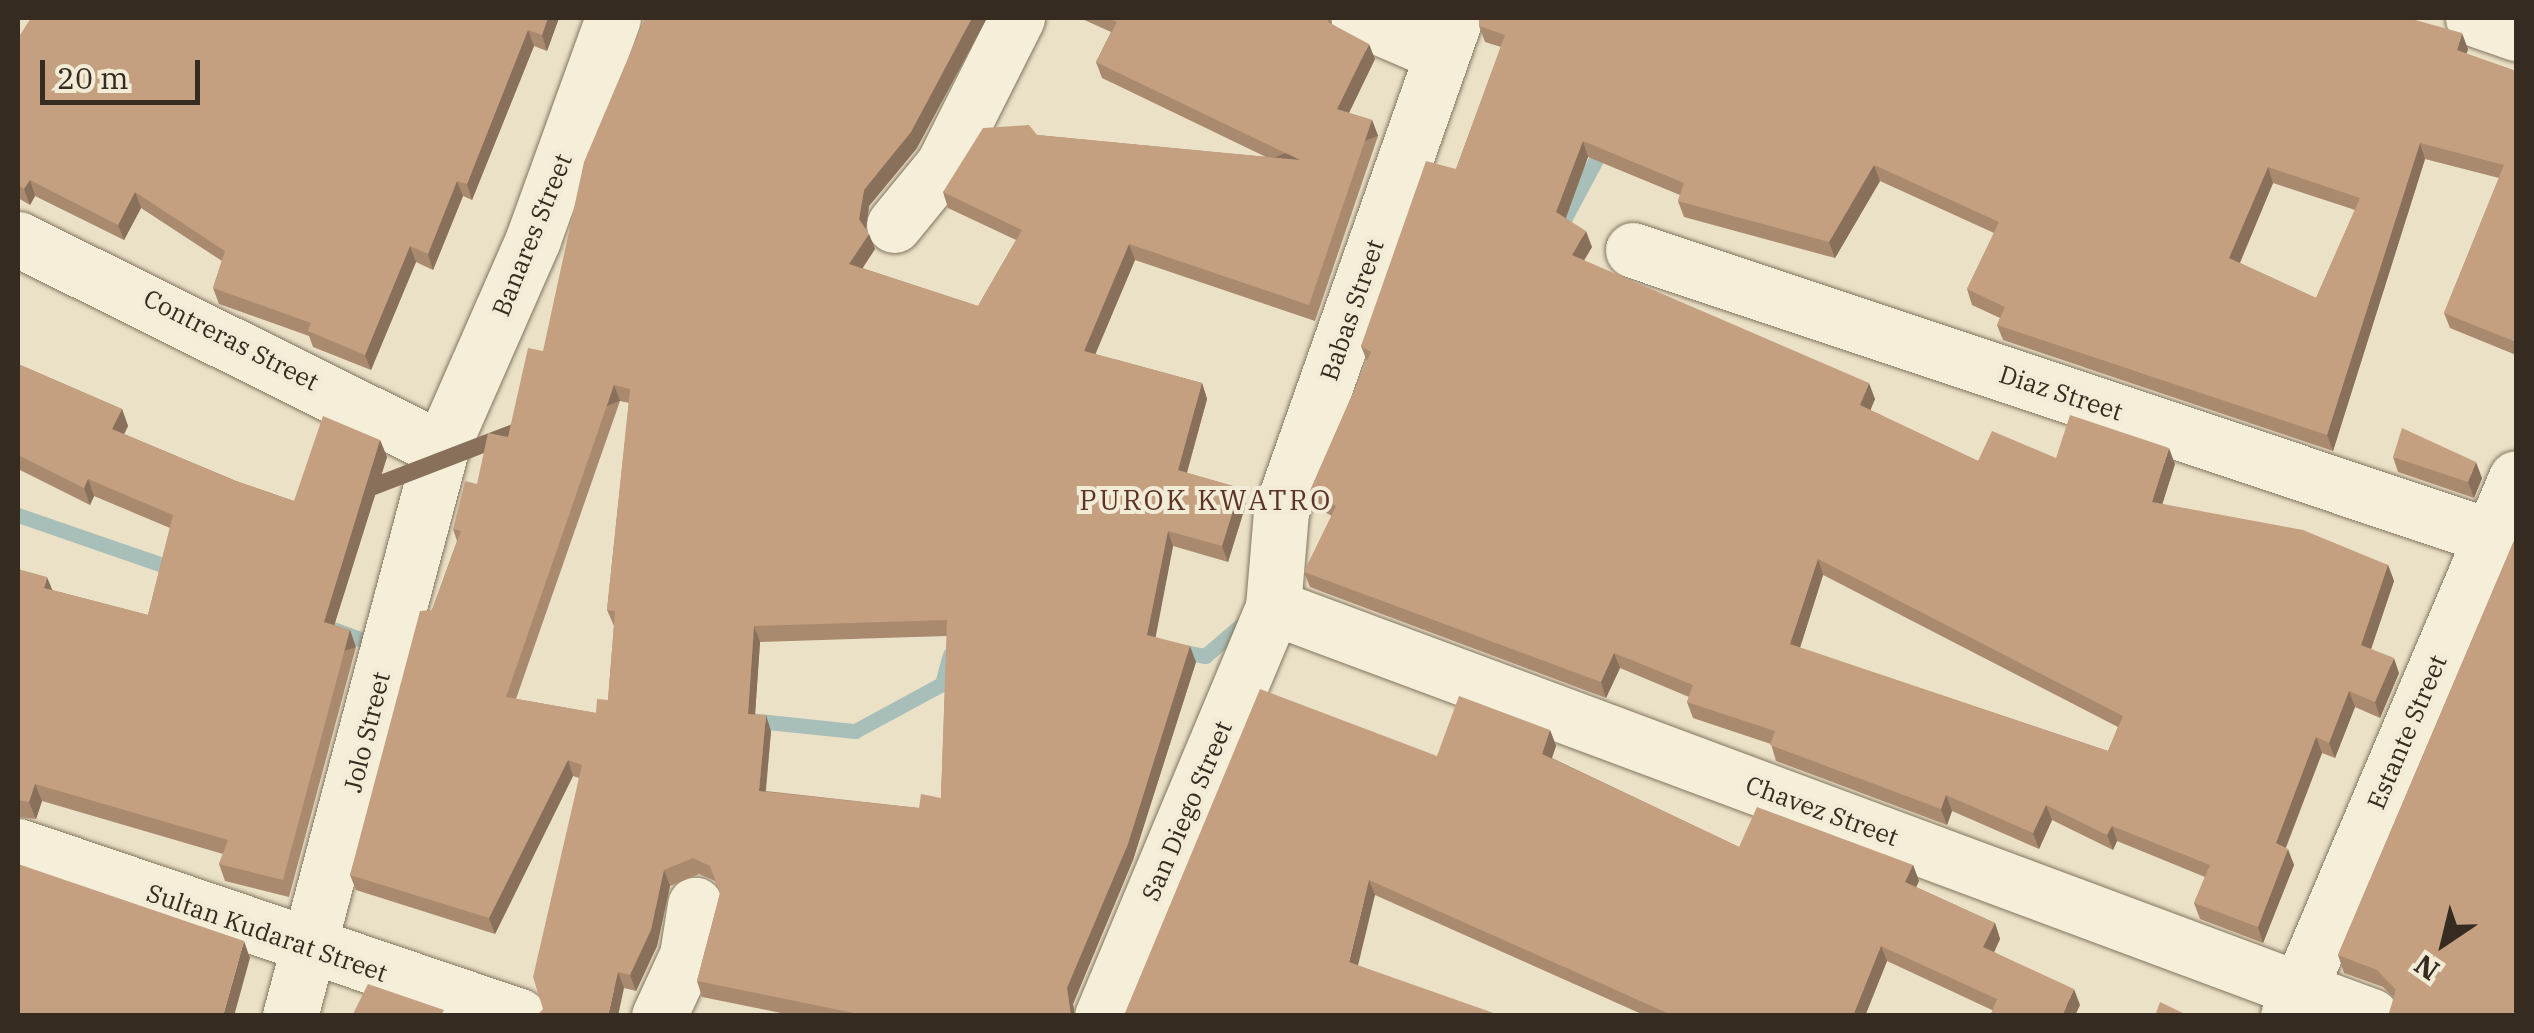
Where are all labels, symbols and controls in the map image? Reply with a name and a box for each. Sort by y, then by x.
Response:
scale bar [45,40,205,102]
text: 20 m [57,58,129,97]
street label: Banares Street [486,149,578,321]
street label: Babas Street [1314,236,1390,384]
street label: Contreras Street [139,283,323,397]
street label: Diaz Street [1996,359,2126,427]
district label: PUROK KWATRO [1079,483,1333,517]
street label: Estante Street [2361,650,2453,814]
street label: Jolo Street [338,669,396,795]
street label: San Diego Street [1136,716,1238,906]
street label: Chavez Street [1742,770,1902,852]
street label: Sultan Kudarat Street [143,878,391,988]
north arrow [2394,893,2494,993]
text: N [2407,946,2446,989]

